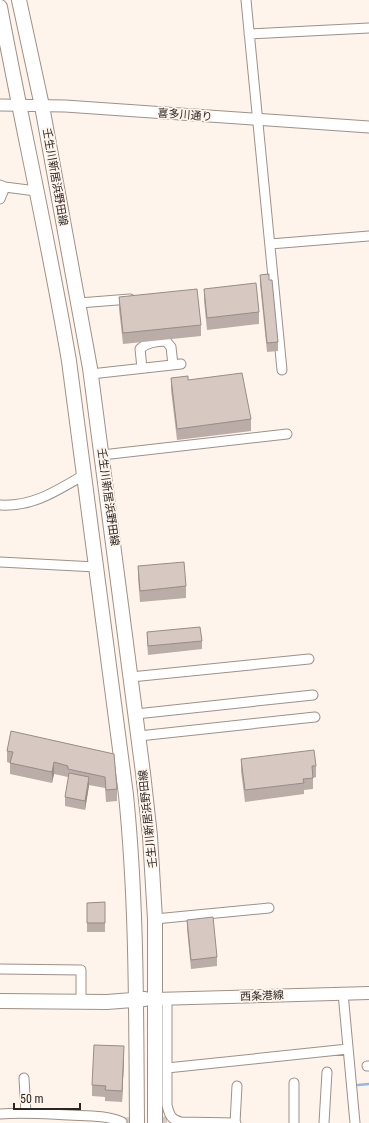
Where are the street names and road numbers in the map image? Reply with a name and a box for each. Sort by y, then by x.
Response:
street label: 喜多川通り [157,107,213,123]
street label: 壬生川新居浜野田線 [40,127,70,227]
street label: 壬生川新居浜野田線 [95,447,121,547]
street label: 壬生川新居浜野田線 [136,769,160,869]
street label: 西条港線 [240,989,284,1003]

